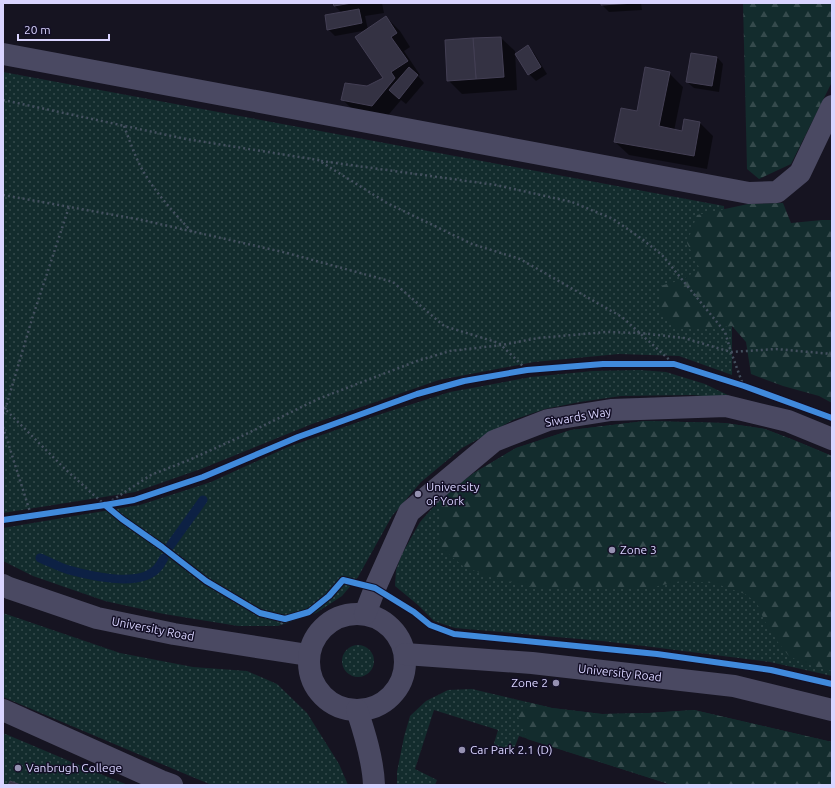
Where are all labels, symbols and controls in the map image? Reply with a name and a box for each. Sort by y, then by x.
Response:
scale bar [18,16,109,42]
text: 20 m [24,23,51,36]
street label: Siwards Way [544,404,612,429]
place label: University of York [426,480,480,507]
marker: University of York [413,489,423,499]
place label: Zone 3 [620,543,657,556]
marker: Zone 3 [607,545,617,555]
street label: University Road [111,614,196,643]
street label: University Road [578,662,663,683]
place label: Zone 2 [511,676,548,689]
marker: Zone 2 [551,678,561,688]
place label: Car Park 2.1 (D) [470,743,552,757]
marker: Car Park 2.1 (D) [457,745,467,755]
place label: Vanbrugh College [26,761,122,774]
marker: Vanbrugh College [13,763,23,773]

